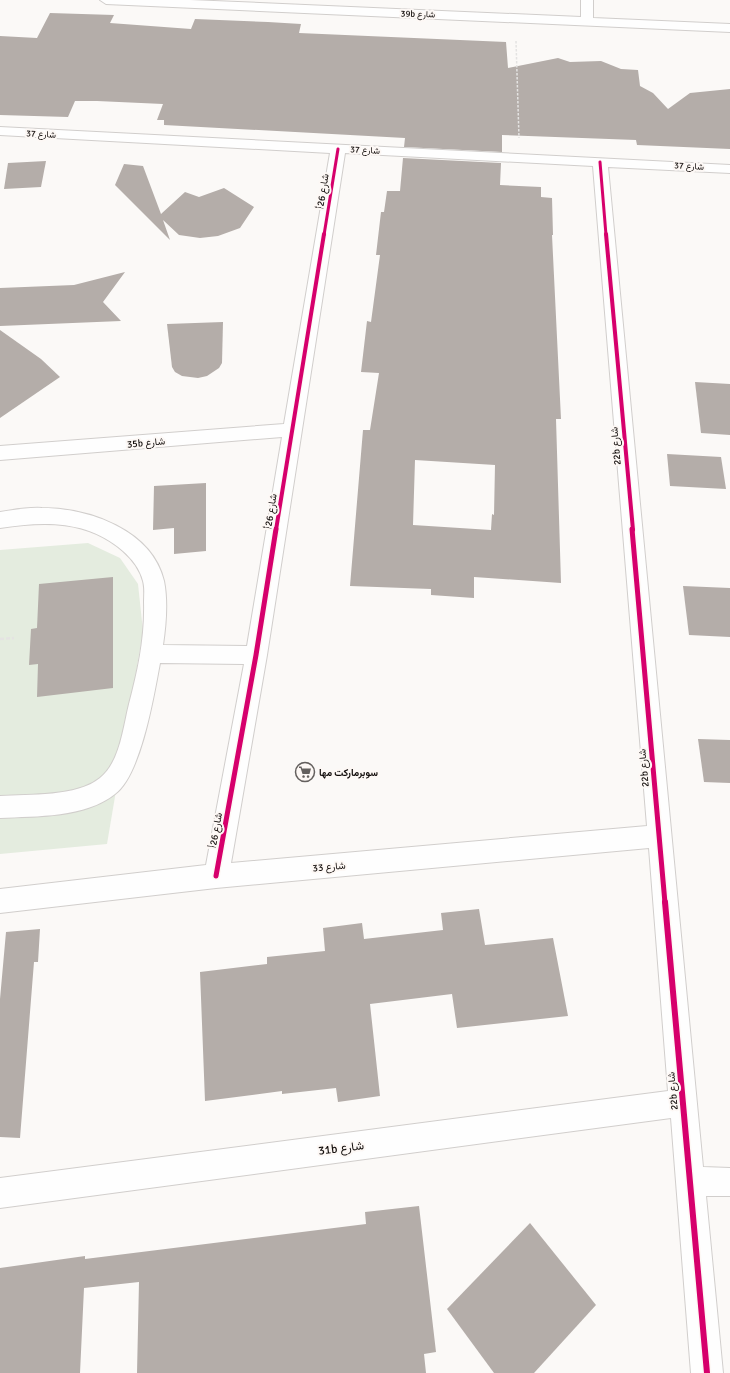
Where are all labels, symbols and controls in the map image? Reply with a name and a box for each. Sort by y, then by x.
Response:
street label: 39b شارع [401,8,435,21]
street label: شارع 37 [26,128,56,141]
street label: شارع 37 [350,144,380,157]
street label: شارع 37 [674,160,704,173]
street label: شارع 26أ [314,173,332,210]
street label: 22b شارع [608,426,624,466]
street label: 35b شارع [126,435,166,451]
street label: شارع 26أ [262,493,280,530]
street label: 22b شارع [636,748,652,788]
supermarket icon: سوبرماركت مها [294,761,316,783]
place label: سوبرماركت مها [319,767,378,779]
street label: شارع 26أ [207,812,225,849]
street label: شارع 33 [312,860,346,874]
street label: 22b شارع [665,1071,681,1111]
street label: 31b شارع [317,1138,365,1160]

